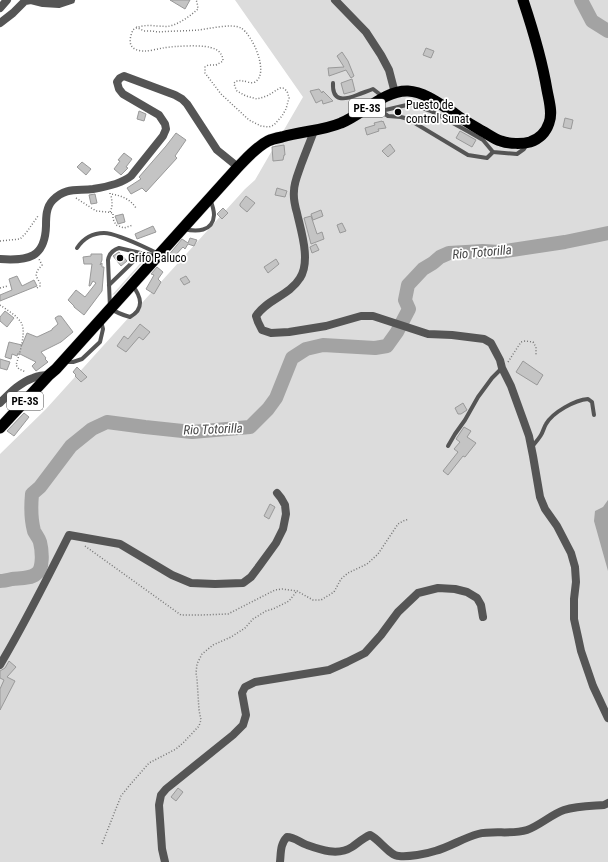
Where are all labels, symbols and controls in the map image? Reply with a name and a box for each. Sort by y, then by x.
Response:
place label: Puesto de control Sunat [406,98,470,126]
road number: PE-3S [349,99,385,117]
marker: Puesto de control Sunat [393,107,403,117]
water label: Rio Totorilla [452,242,512,262]
place label: Grifo Paluco [128,251,187,265]
marker: Grifo Paluco [115,253,125,263]
road number: PE-3S [7,392,43,410]
water label: Rio Totorilla [183,420,243,438]

